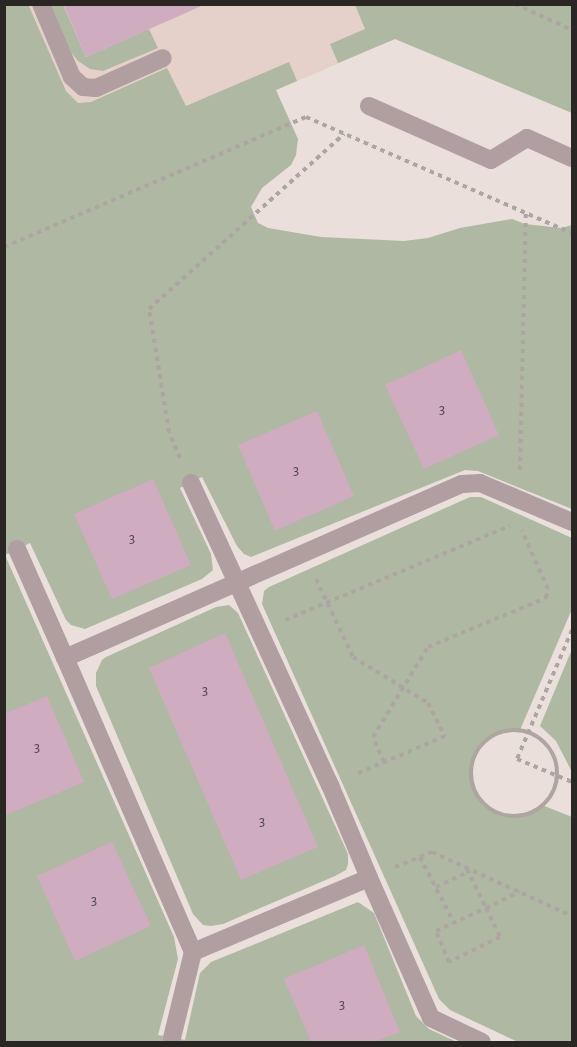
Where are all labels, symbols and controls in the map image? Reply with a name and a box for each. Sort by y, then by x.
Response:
house number: 3 [439,401,445,419]
house number: 3 [293,462,299,480]
house number: 3 [129,530,135,548]
house number: 3 [202,682,208,700]
house number: 3 [34,739,40,757]
house number: 3 [259,813,265,831]
house number: 3 [91,892,97,910]
house number: 3 [339,996,345,1014]

